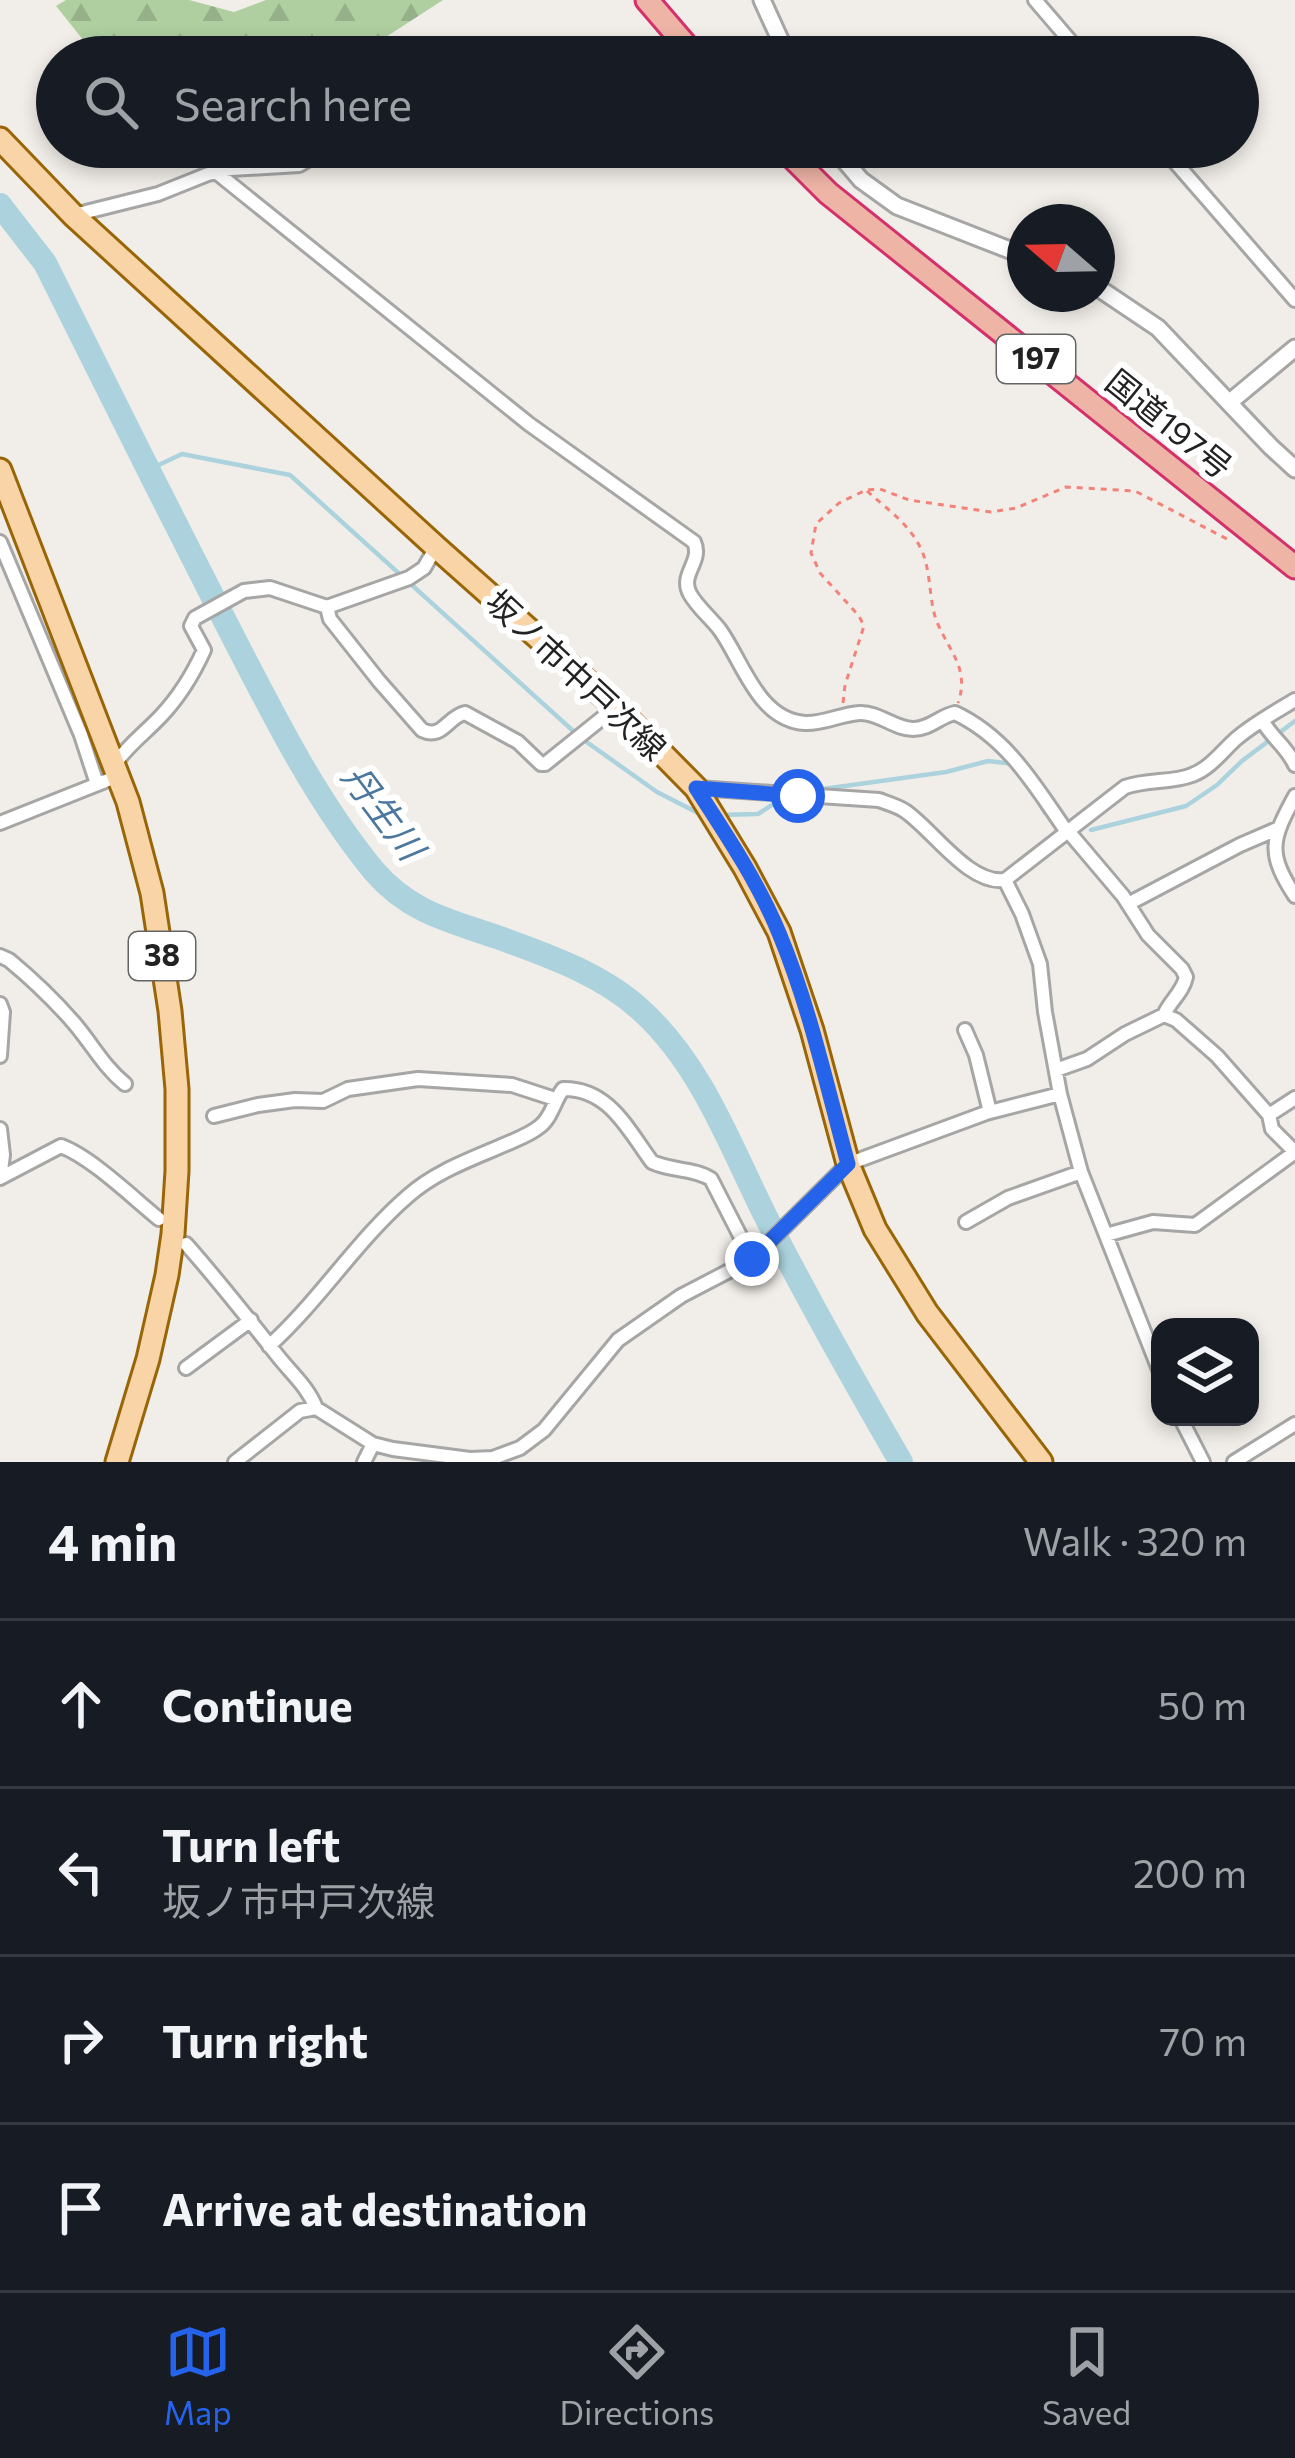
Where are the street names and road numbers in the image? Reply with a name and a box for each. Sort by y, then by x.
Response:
road number: 197 [997,335,1075,383]
street label: 国道197号 [1099,360,1241,486]
street label: 坂ノ市中戸次線 [479,580,675,768]
road number: 38 [129,932,195,980]

